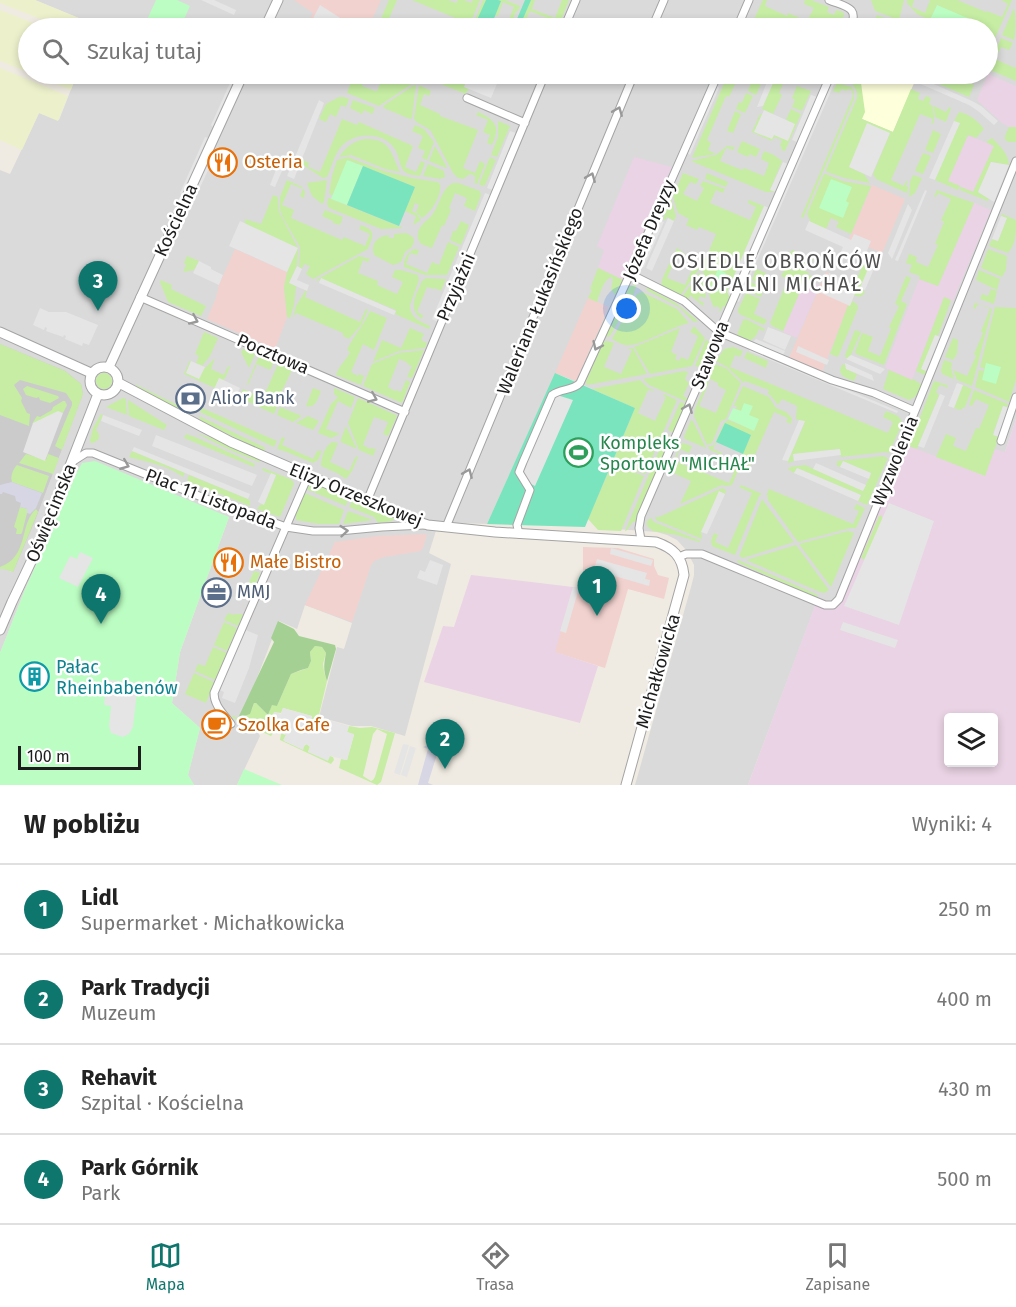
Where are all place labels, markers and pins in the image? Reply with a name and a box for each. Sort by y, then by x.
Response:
restaurant icon: Osteria [207,146,239,178]
place label: Osteria [244,151,303,173]
pin: 3 [78,262,118,311]
bank icon: Alior Bank [174,382,206,414]
place label: Alior Bank [211,387,295,409]
place label: Kompleks Sportowy "MICHAŁ" [600,432,755,475]
sports icon: Kompleks Sportowy "MICHAŁ" [563,437,595,469]
restaurant icon: Małe Bistro [213,546,245,578]
place label: Małe Bistro [250,551,341,573]
pin: 1 [578,566,616,616]
pin: 4 [82,574,120,624]
office icon: MMJ [200,576,232,608]
place label: MMJ [237,581,270,603]
place label: Pałac Rheinbabenów [56,656,178,699]
building icon: Pałac Rheinbabenów [19,661,51,693]
cafe icon: Szolka Cafe [201,709,233,741]
place label: Szolka Cafe [238,714,330,736]
pin: 2 [426,720,464,769]

